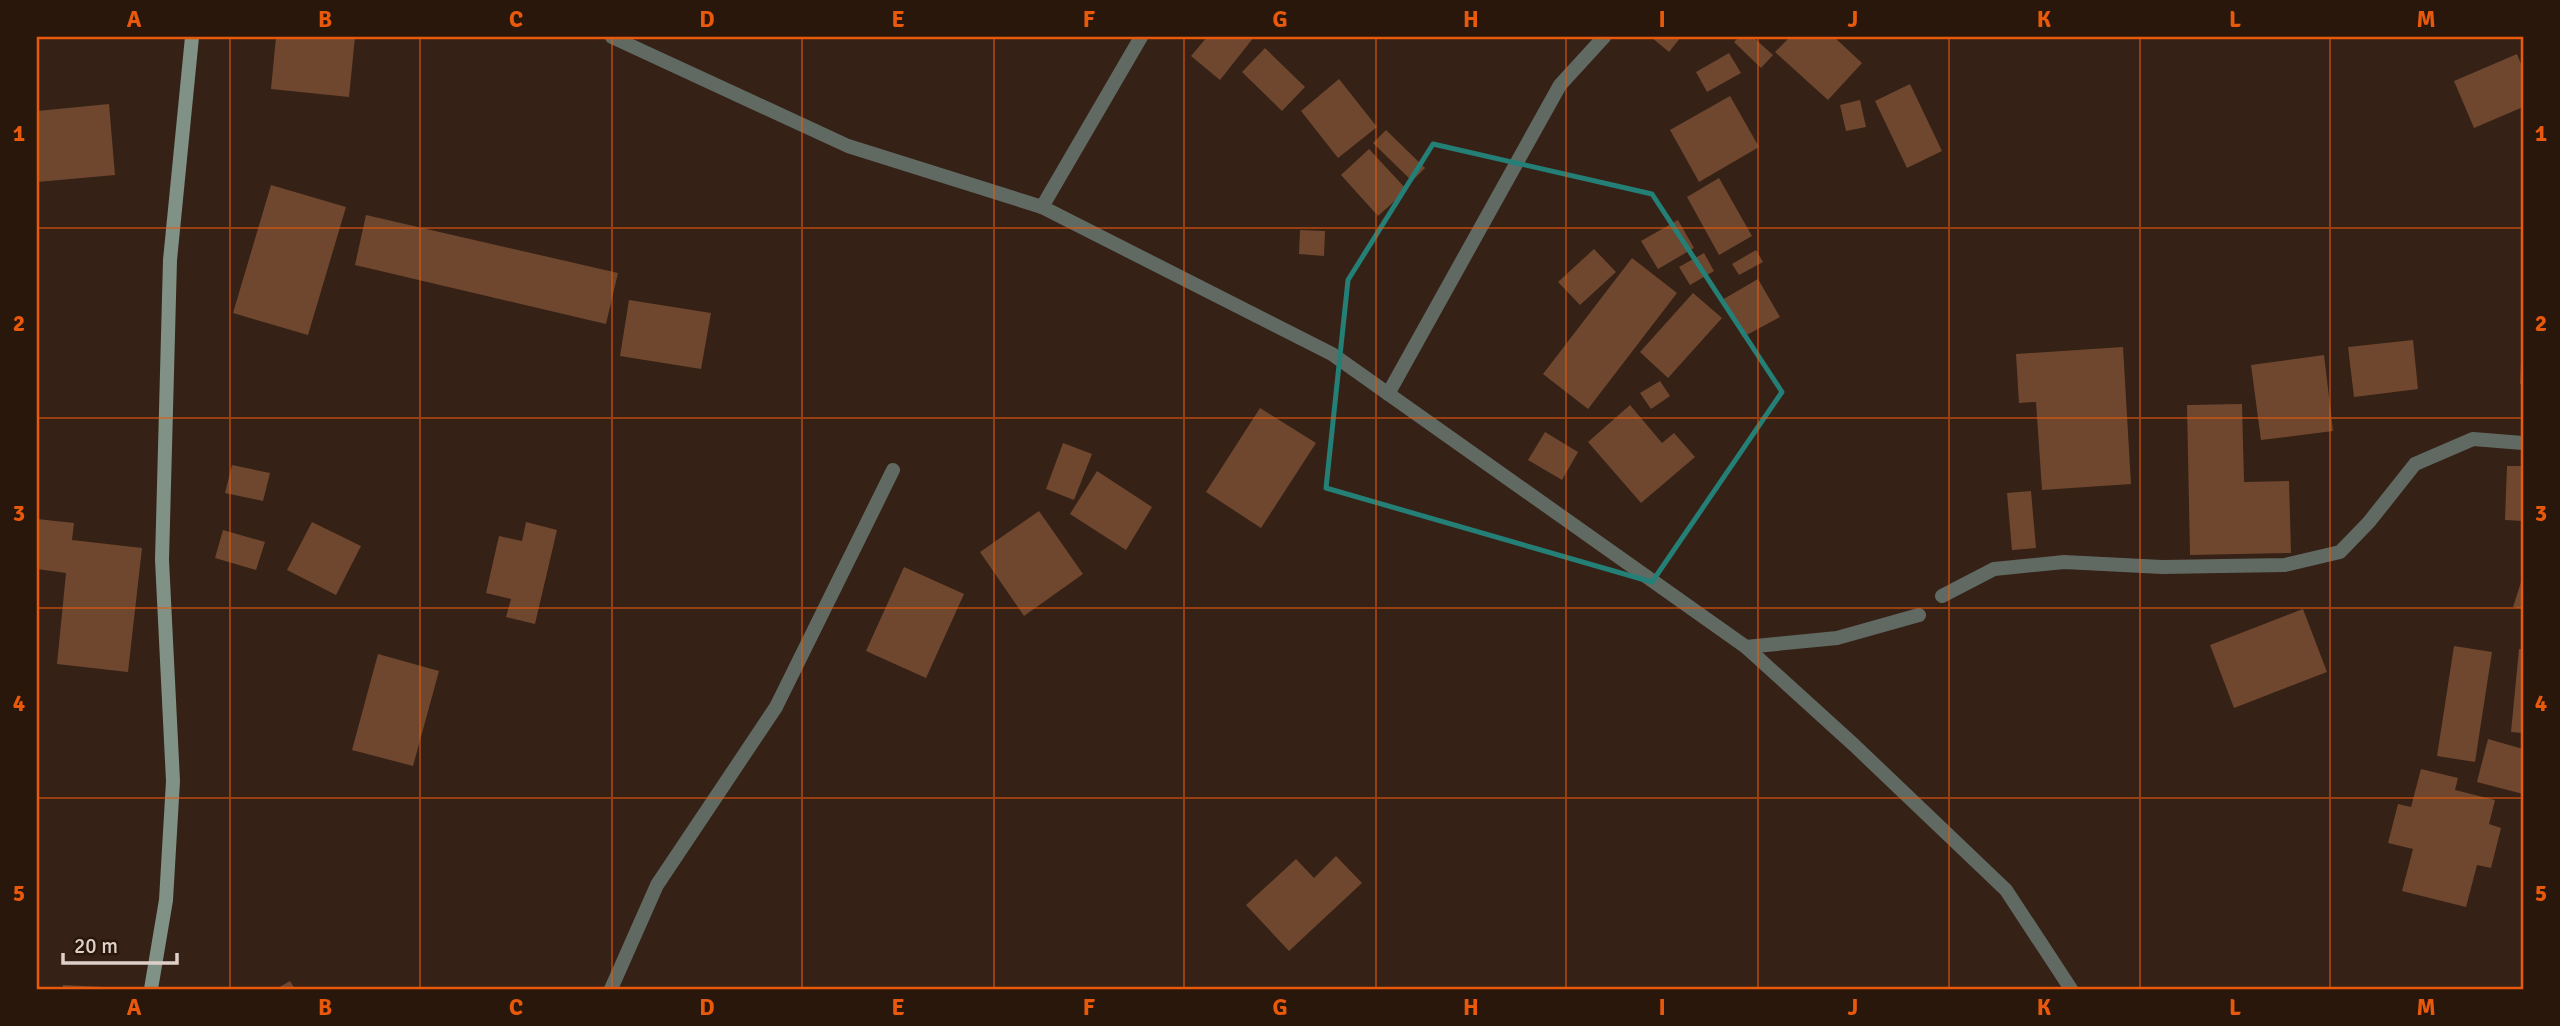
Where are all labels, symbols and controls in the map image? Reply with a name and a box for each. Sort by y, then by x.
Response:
text: A [127,5,142,34]
text: B [318,5,332,34]
text: C [509,5,523,34]
text: D [699,5,715,34]
text: E [891,5,905,34]
text: F [1083,5,1095,34]
text: G [1272,5,1288,34]
text: H [1463,5,1479,34]
text: I [1658,5,1666,34]
text: J [1848,5,1858,34]
text: K [2037,5,2052,34]
text: L [2229,5,2241,34]
text: M [2416,5,2436,34]
text: 1 [13,119,25,148]
text: 1 [2535,119,2547,148]
text: 2 [13,309,25,338]
text: 2 [2535,309,2547,338]
text: 3 [13,499,25,528]
text: 3 [2535,499,2547,528]
text: 4 [13,689,25,718]
text: 4 [2535,689,2547,718]
text: 5 [13,879,25,908]
text: 5 [2535,879,2547,908]
scale bar [63,921,177,965]
text: 20 m [74,933,118,959]
text: A [127,993,142,1022]
text: B [318,993,332,1022]
text: C [509,993,523,1022]
text: D [699,993,715,1022]
text: E [891,993,905,1022]
text: F [1083,993,1095,1022]
text: G [1272,993,1288,1022]
text: H [1463,993,1479,1022]
text: I [1658,993,1666,1022]
text: J [1848,993,1858,1022]
text: K [2037,993,2052,1022]
text: L [2229,993,2241,1022]
text: M [2416,993,2436,1022]

